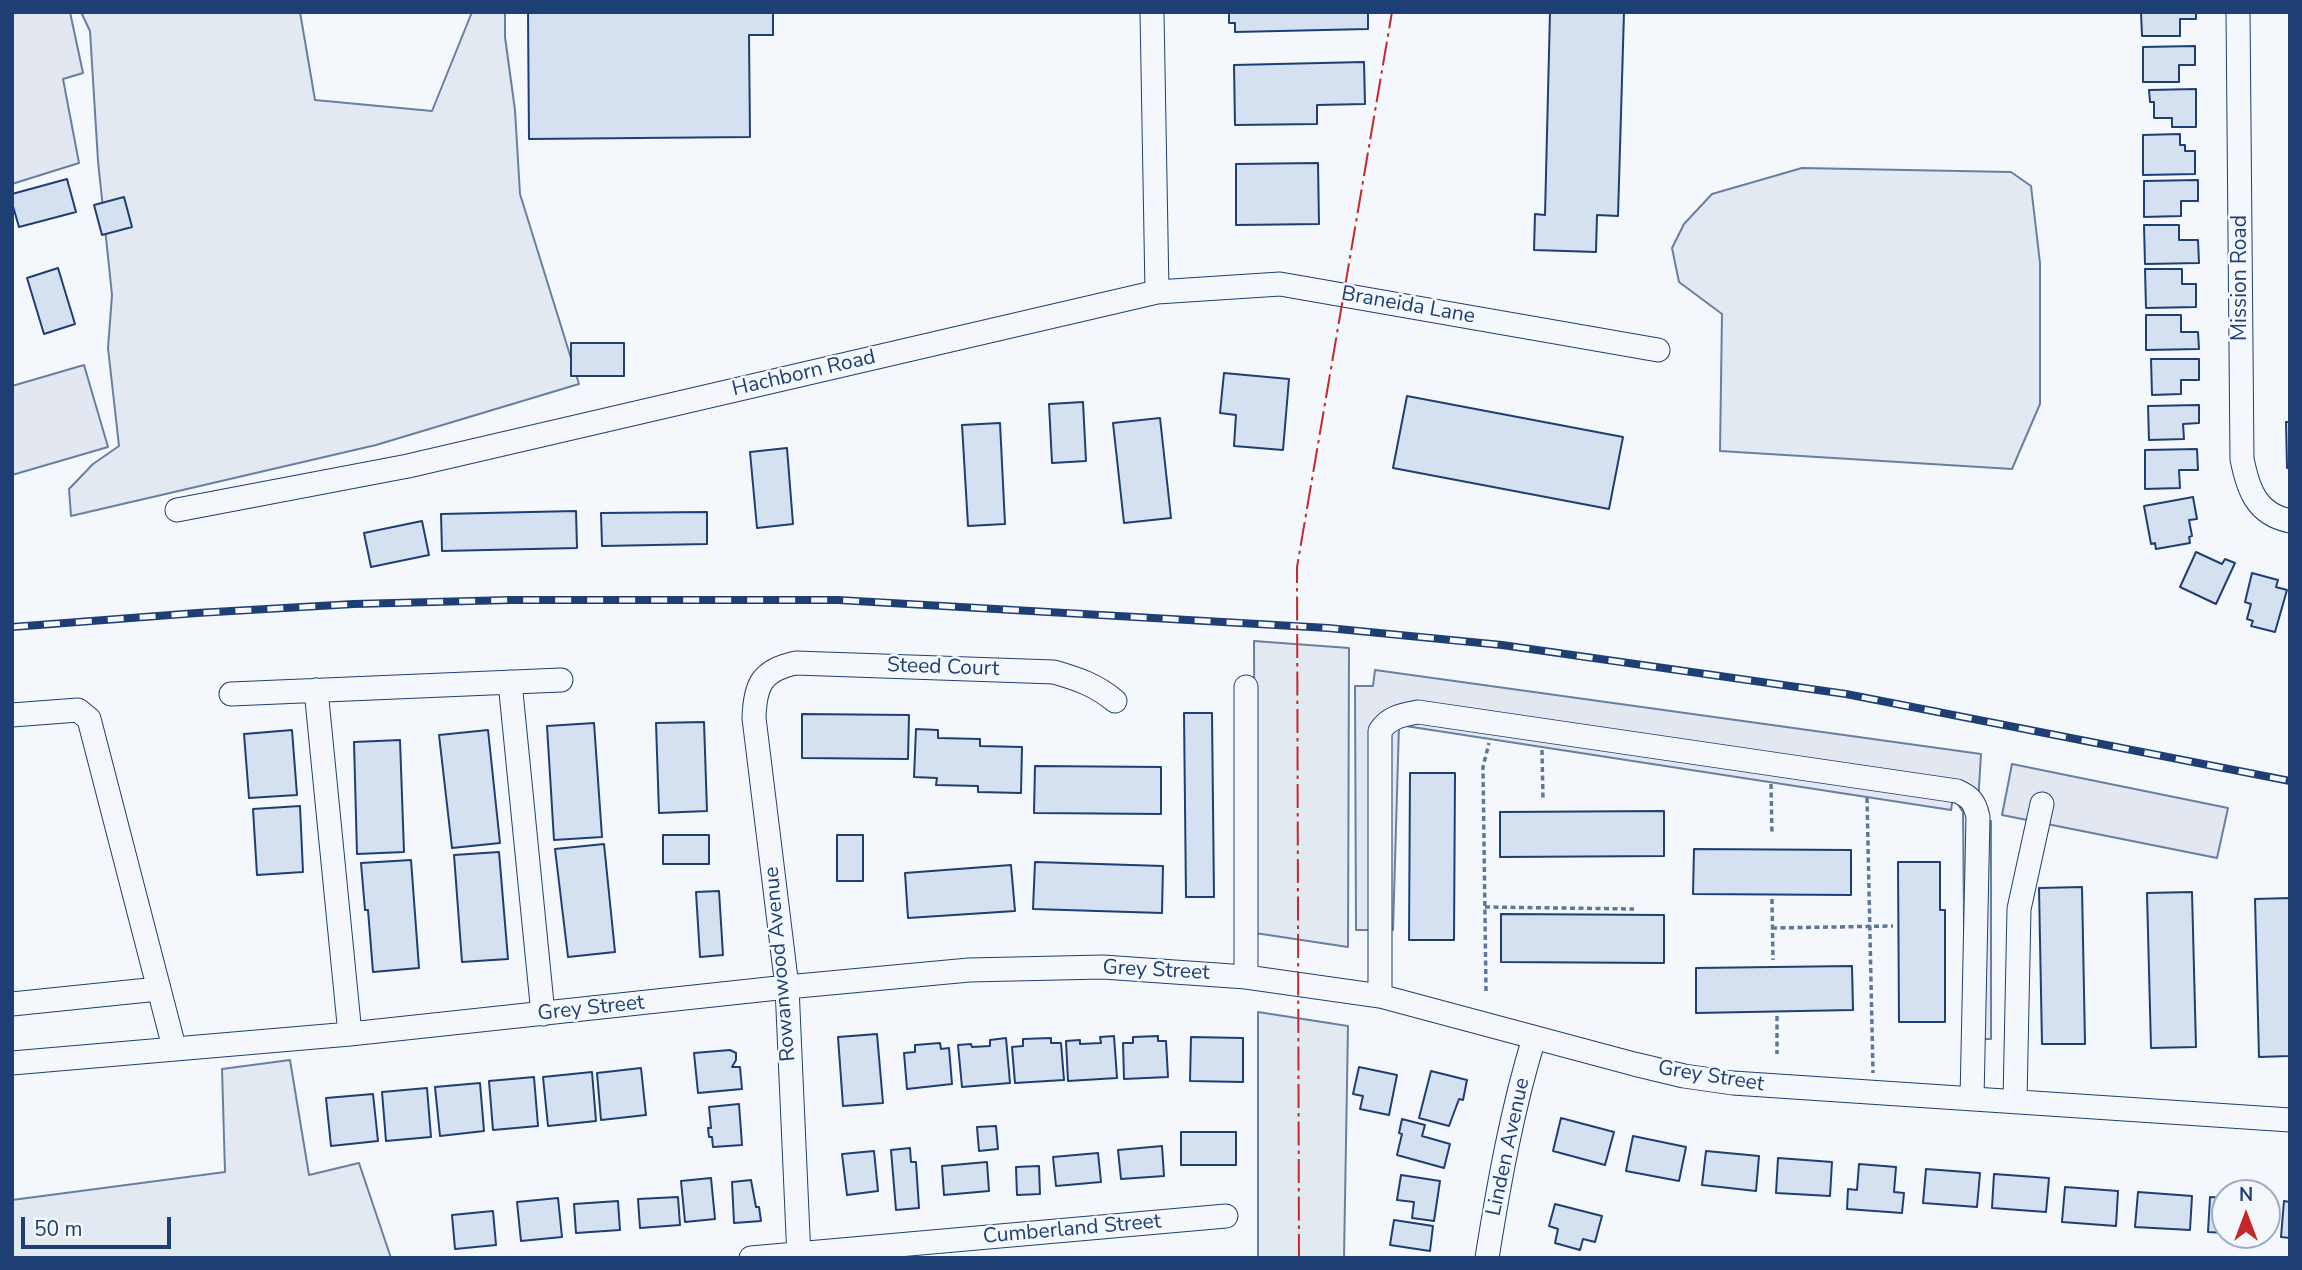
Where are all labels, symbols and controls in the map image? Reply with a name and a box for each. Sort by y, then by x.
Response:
street label: Mission Road [2228,215,2254,341]
street label: Braneida Lane [1339,282,1477,330]
street label: Hachborn Road [730,345,878,403]
street label: Steed Court [886,653,1000,683]
street label: Rowanwood Avenue [760,865,802,1063]
street label: Grey Street [1102,956,1210,986]
street label: Grey Street [536,991,646,1027]
street label: Grey Street [1656,1056,1766,1098]
street label: Linden Avenue [1482,1076,1536,1218]
north arrow [2211,1179,2281,1249]
text: N [2239,1182,2253,1208]
scale bar [24,1204,175,1248]
street label: Cumberland Street [982,1210,1162,1250]
text: 50 m [34,1215,83,1243]

